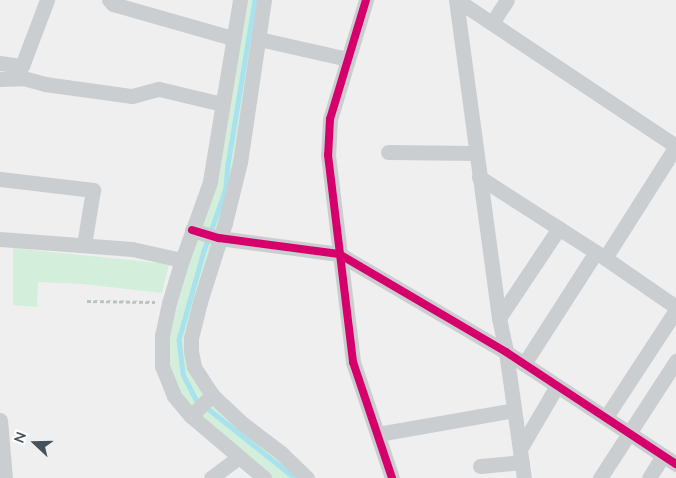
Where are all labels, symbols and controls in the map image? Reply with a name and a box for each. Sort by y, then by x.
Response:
north arrow [10,418,60,468]
text: N [10,429,31,446]

